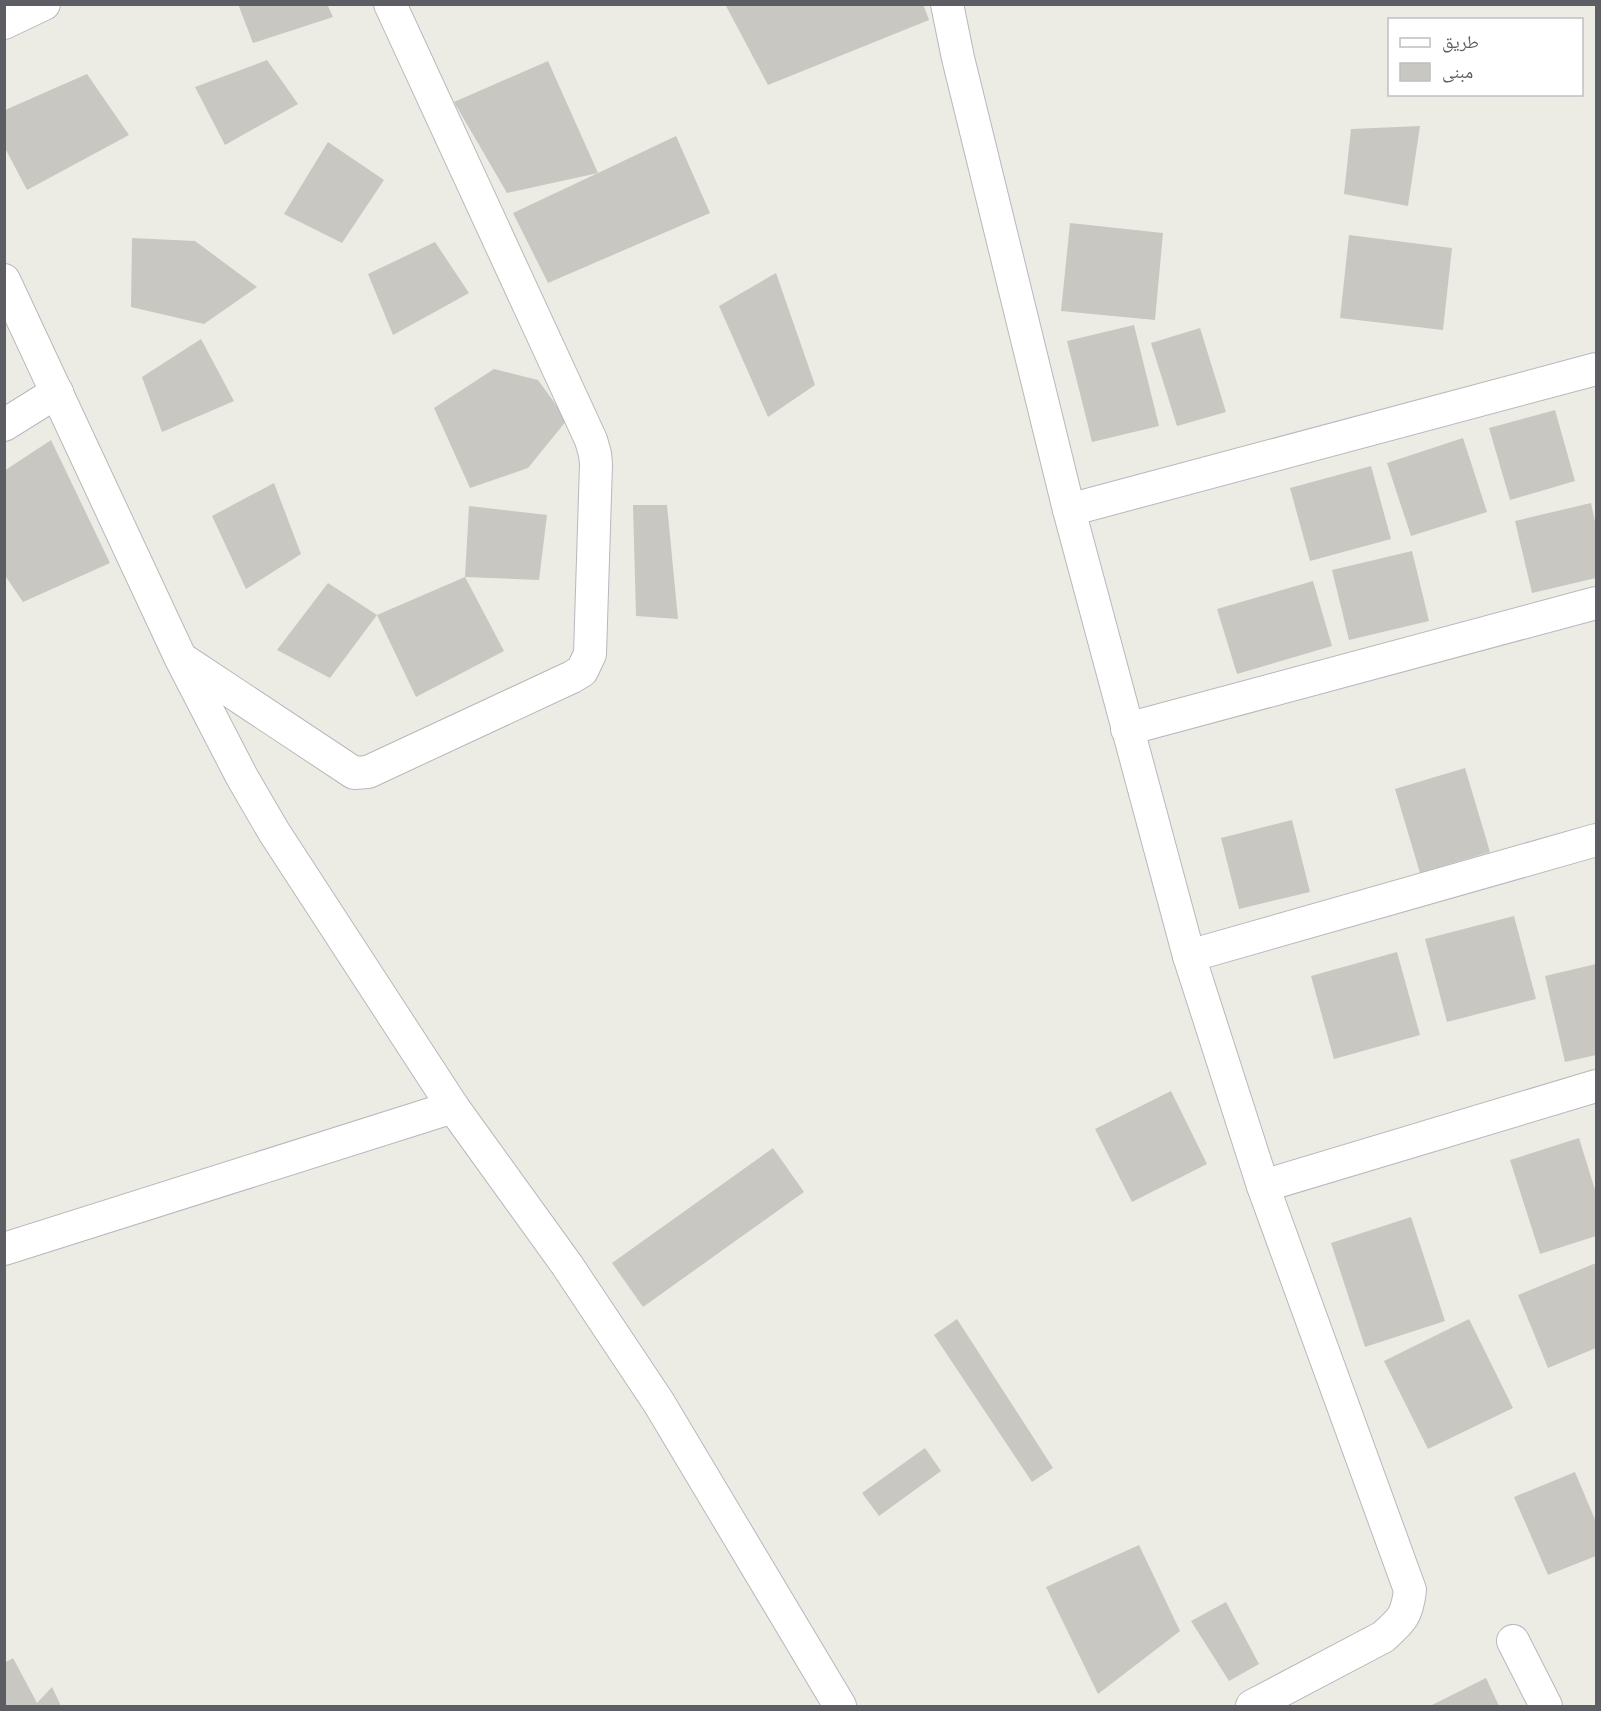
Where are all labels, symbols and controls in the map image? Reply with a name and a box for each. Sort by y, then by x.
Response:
legend [1388,18,1583,96]
text: طريق [1442,28,1479,55]
text: مبنى [1442,58,1473,85]

